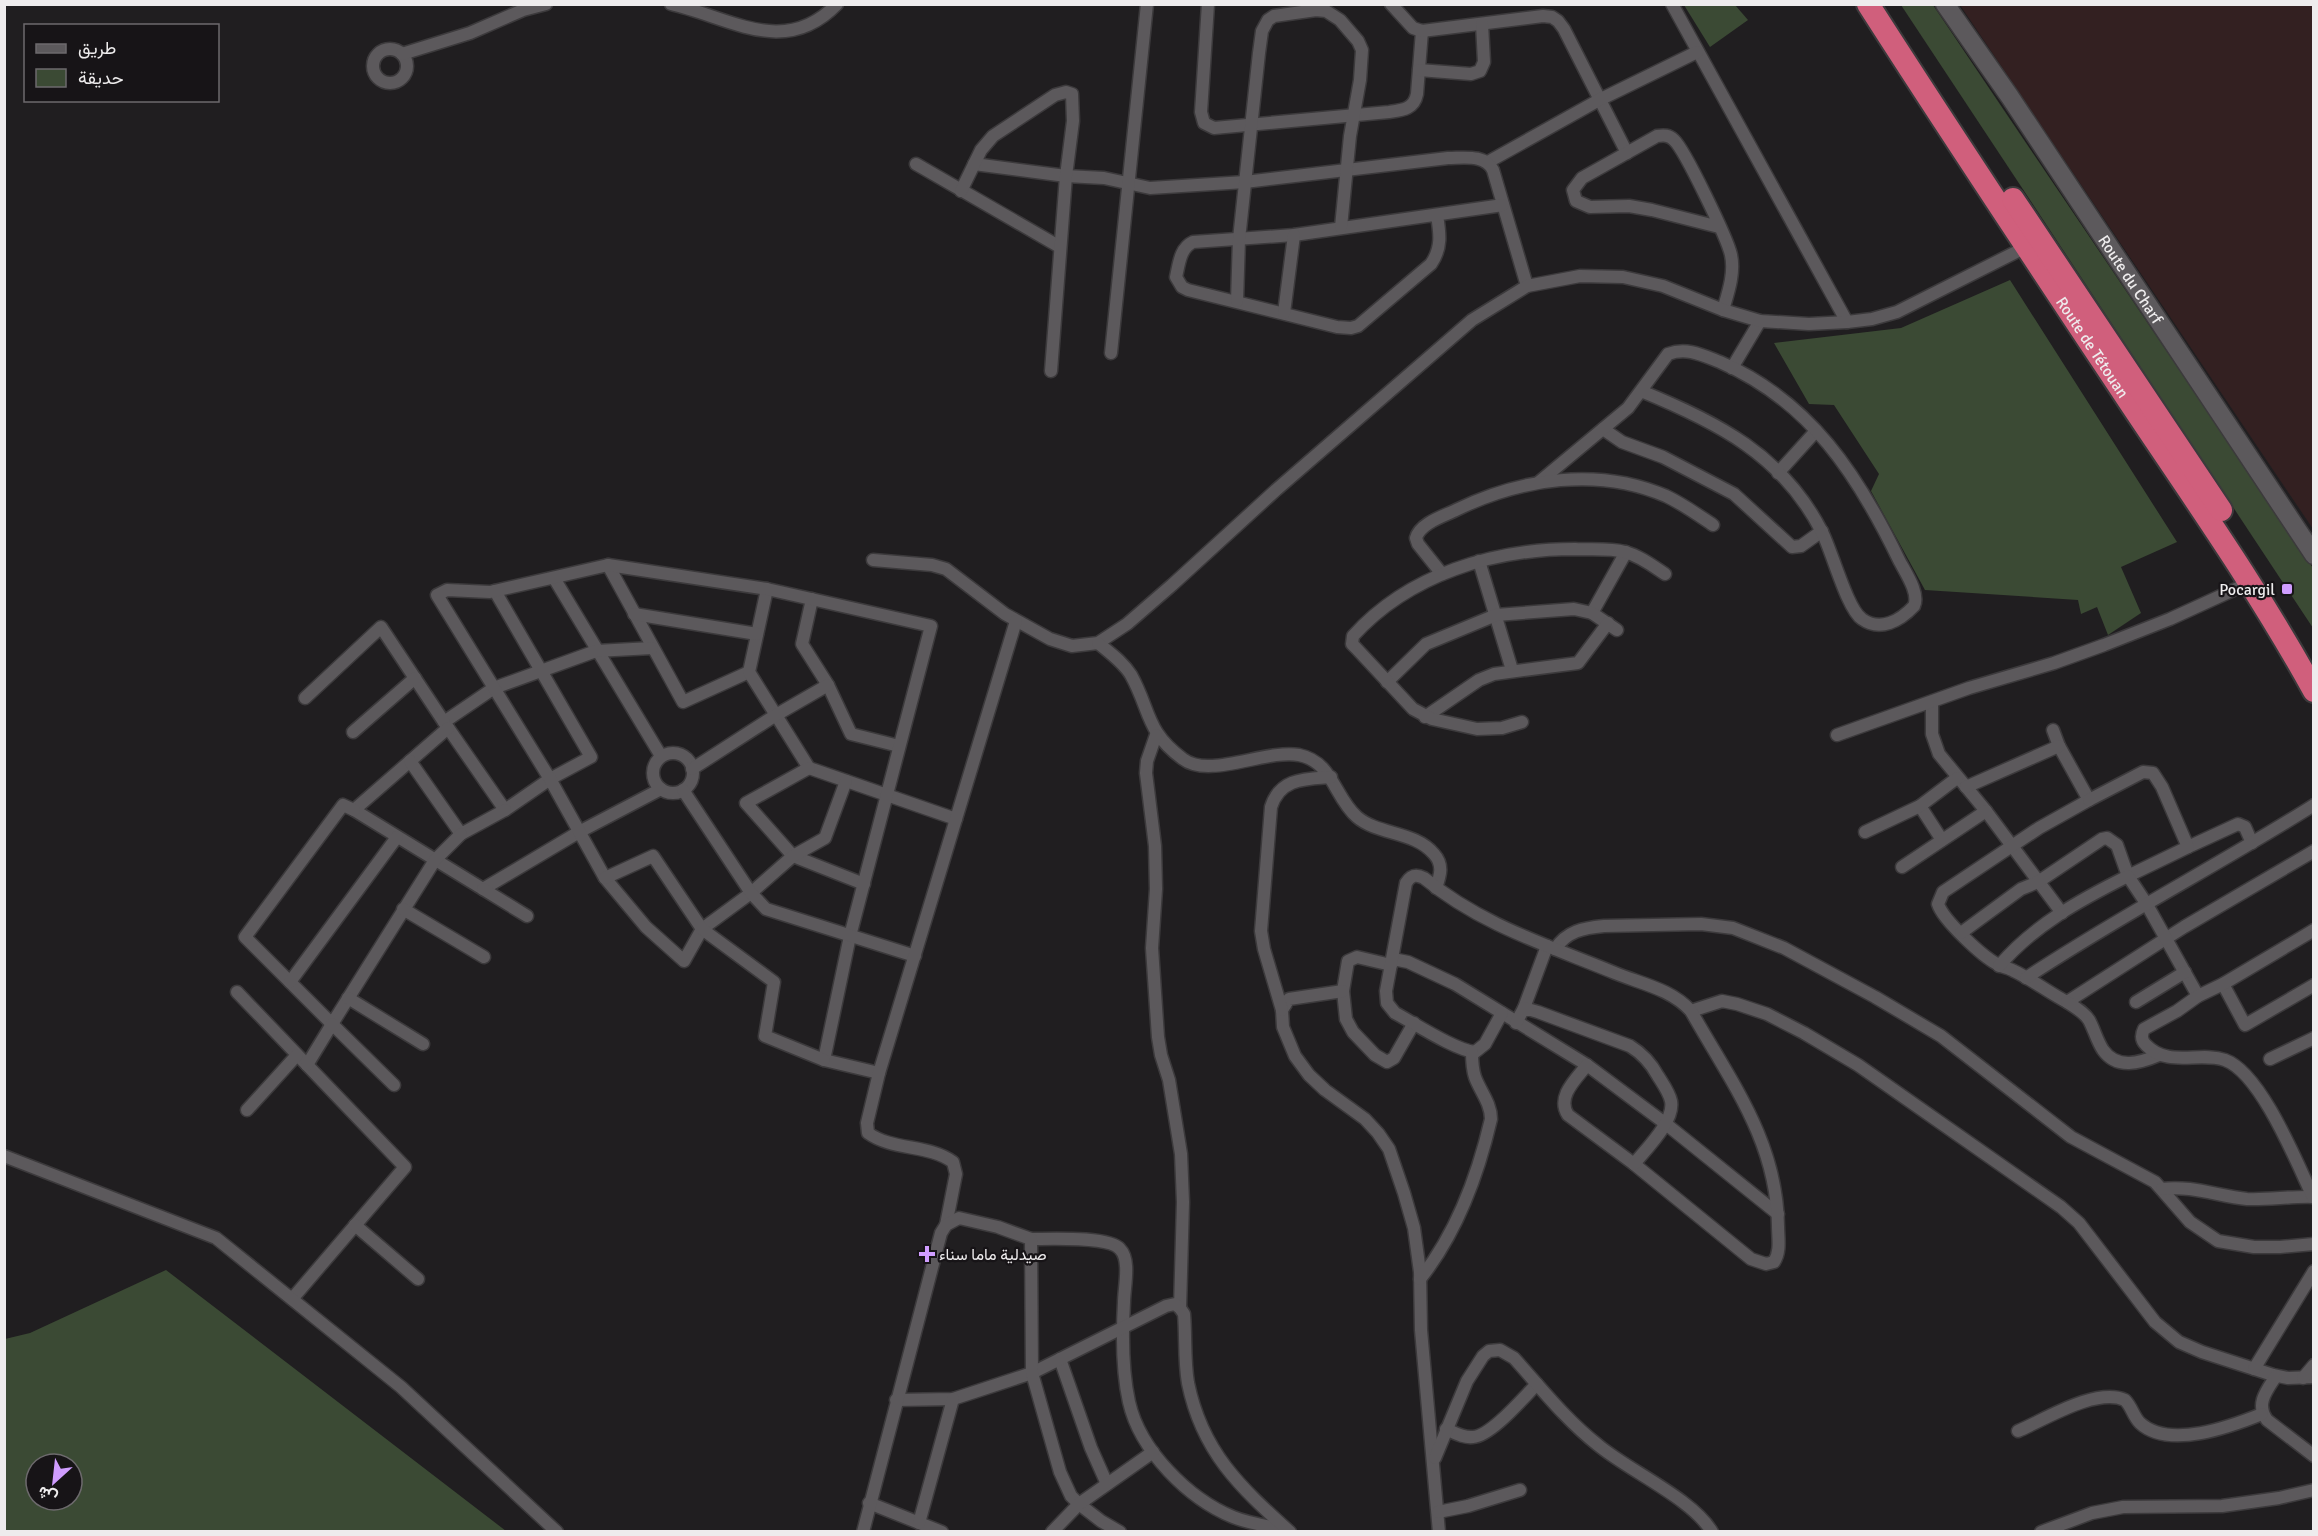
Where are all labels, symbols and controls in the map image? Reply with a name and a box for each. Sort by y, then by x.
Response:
legend [24,24,219,102]
text: طريق [78,37,116,59]
text: حديقة [78,67,124,89]
street label: Route du Charf [2093,231,2167,328]
street label: Route de Tétouan [2051,293,2133,402]
place label: Pocargil [2219,580,2275,600]
marker: Pocargil [2280,582,2294,596]
place label: صيدلية ماما سناء [939,1245,1047,1265]
marker: صيدلية ماما سناء [920,1247,934,1261]
north arrow [24,1452,84,1512]
text: ش [35,1481,61,1508]

